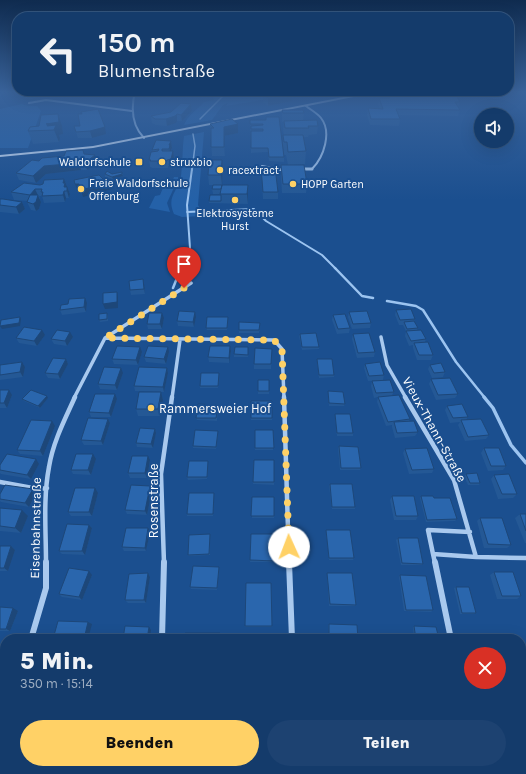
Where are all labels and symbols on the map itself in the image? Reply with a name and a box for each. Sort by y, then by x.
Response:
place label: Waldorfschule [59,156,131,169]
place label: struxbio [170,156,212,169]
marker: Waldorfschule [134,157,144,167]
marker: struxbio [157,157,167,167]
place label: racextract [228,164,279,177]
marker: racextract [215,165,225,175]
place label: Freie Waldorfschule Offenburg [89,177,188,203]
place label: HOPP Garten [301,178,364,191]
marker: HOPP Garten [288,179,298,189]
marker: Freie Waldorfschule Offenburg [76,184,86,194]
marker: Elektrosysteme Hurst [230,195,240,205]
place label: Elektrosysteme Hurst [196,207,274,233]
pin [167,247,201,288]
street label: Vieux-Thann-Straße [399,374,470,485]
place label: Rammersweier Hof [159,401,272,416]
marker: Rammersweier Hof [146,403,156,413]
street label: Rosenstraße [146,463,161,538]
street label: Eisenbahnstraße [27,477,44,579]
position arrow [268,526,310,568]

